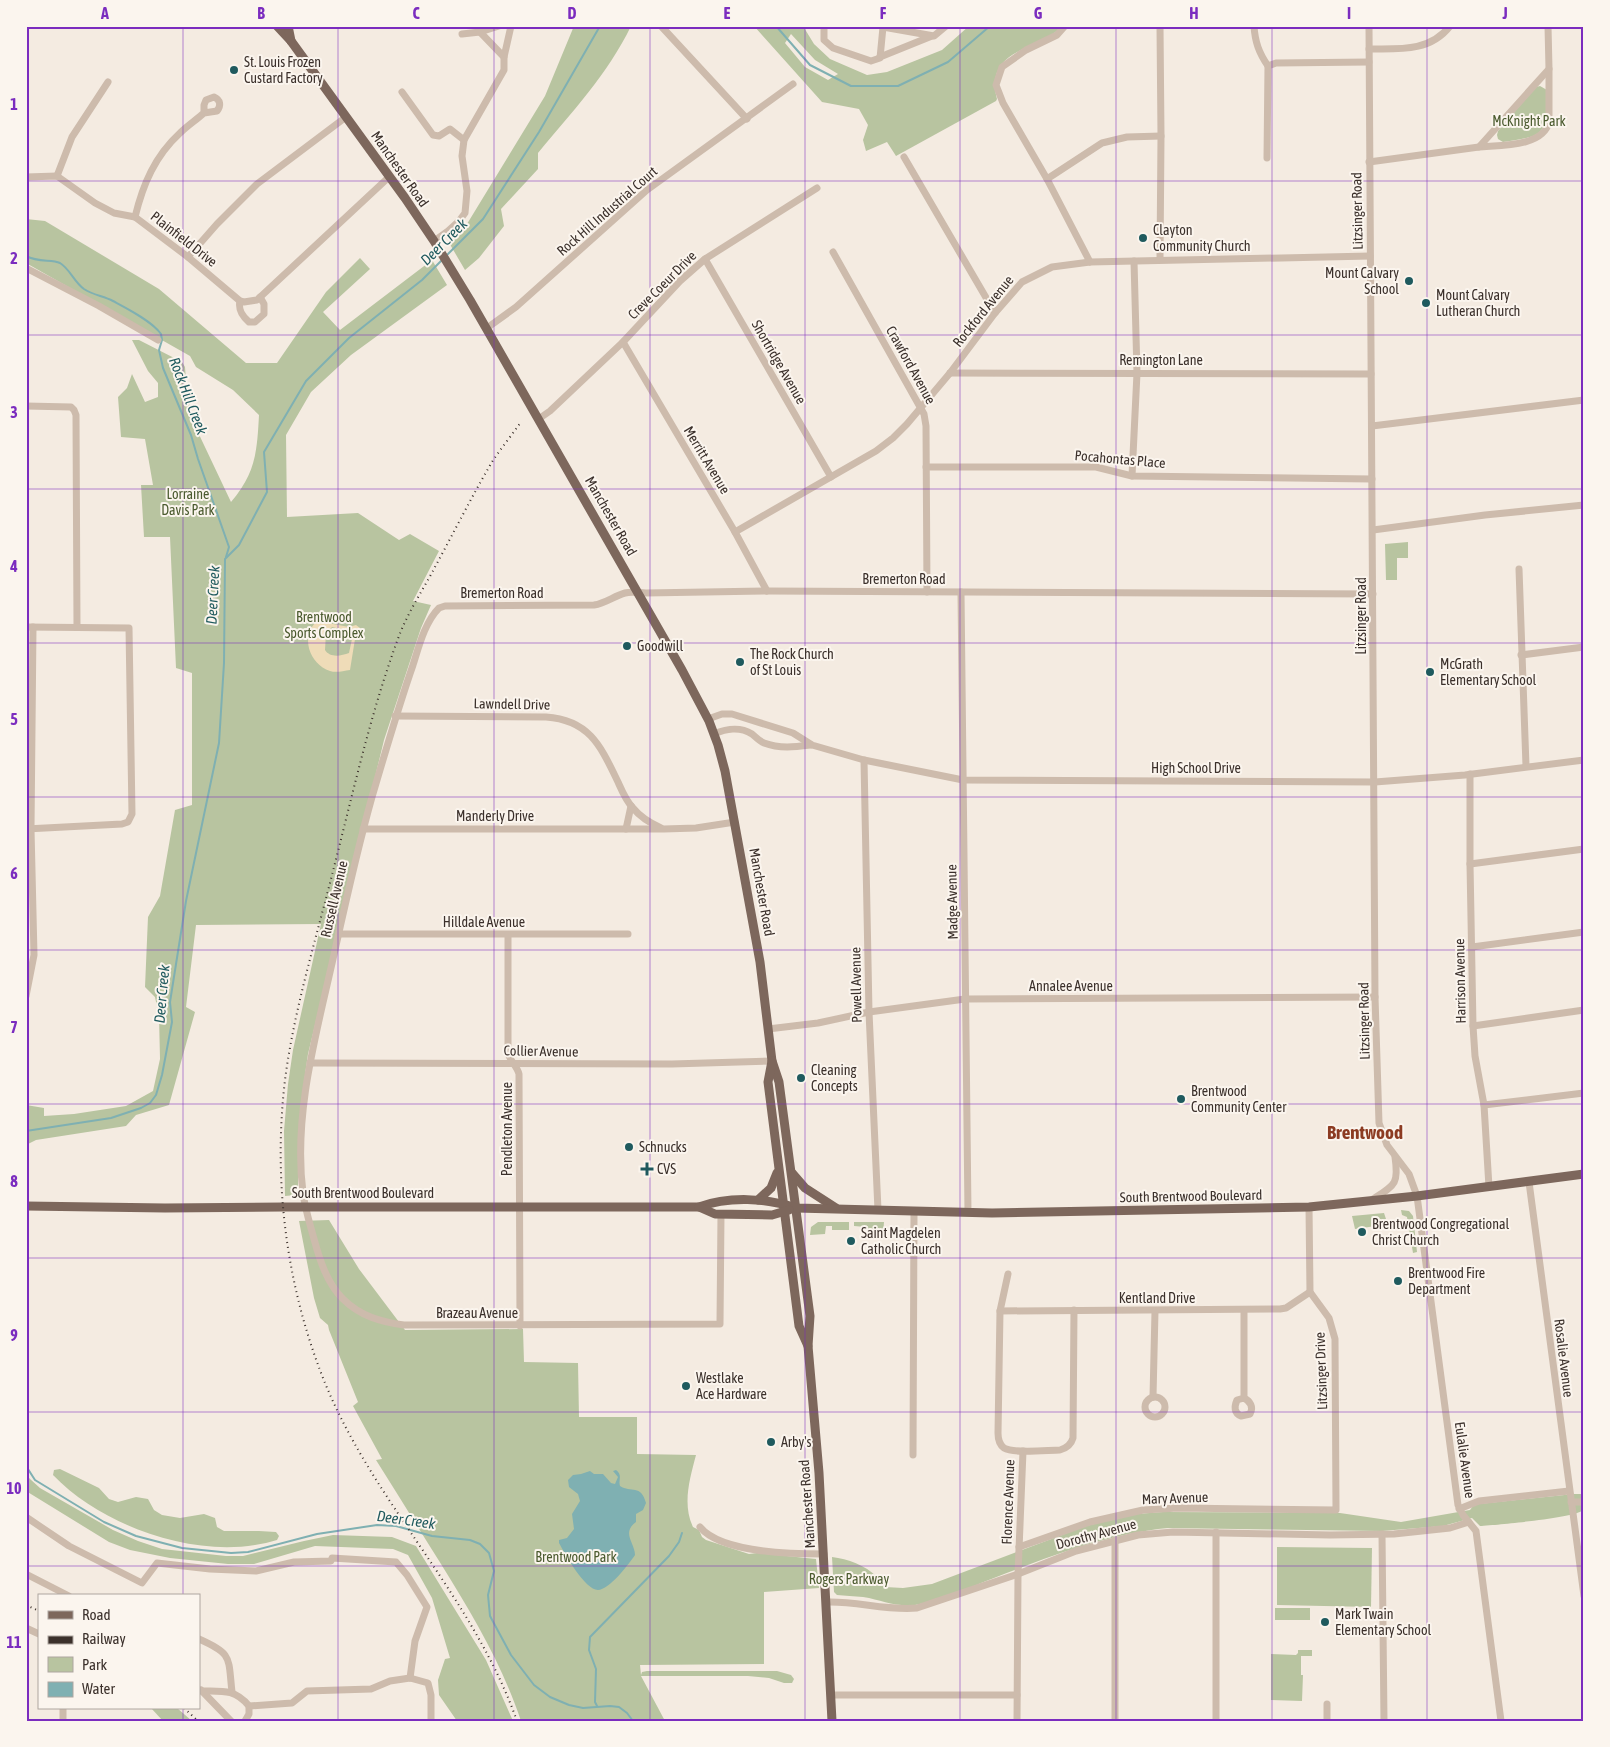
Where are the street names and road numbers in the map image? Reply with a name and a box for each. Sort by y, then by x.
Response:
street label: Manchester Road [368,128,432,210]
street label: Rock Hill Industrial Court [554,163,660,259]
street label: Litzsinger Road [1348,172,1366,250]
street label: Plainfield Drive [148,208,220,270]
street label: Creve Coeur Drive [625,248,699,322]
street label: Rockford Avenue [949,272,1017,350]
street label: Shortridge Avenue [749,317,809,407]
street label: Crawford Avenue [883,323,939,407]
street label: Remington Lane [1119,352,1203,368]
street label: Merritt Avenue [681,423,733,497]
street label: Pocahontas Place [1074,447,1166,471]
street label: Manchester Road [582,473,640,559]
street label: Bremerton Road [862,571,946,587]
street label: Litzsinger Road [1353,577,1369,655]
street label: Bremerton Road [460,585,544,601]
street label: Lawndell Drive [474,695,550,713]
street label: High School Drive [1151,760,1241,776]
street label: Manderly Drive [456,808,534,824]
street label: Manchester Road [746,847,778,937]
street label: Russell Avenue [317,859,351,939]
street label: Madge Avenue [943,864,961,940]
street label: Hilldale Avenue [443,914,525,930]
street label: Harrison Avenue [1451,938,1469,1024]
street label: Powell Avenue [847,947,865,1023]
street label: Annalee Avenue [1029,978,1113,994]
street label: Litzsinger Road [1355,982,1373,1060]
street label: Collier Avenue [504,1042,578,1060]
street label: Pendleton Avenue [499,1082,515,1176]
street label: South Brentwood Boulevard [292,1185,434,1201]
street label: South Brentwood Boulevard [1120,1187,1262,1205]
street label: Kentland Drive [1119,1290,1195,1306]
street label: Brazeau Avenue [436,1305,518,1321]
street label: Rosalie Avenue [1551,1318,1577,1398]
street label: Litzsinger Drive [1312,1332,1330,1410]
street label: Eulalie Avenue [1452,1421,1478,1499]
street label: Manchester Road [796,1459,818,1549]
street label: Florence Avenue [999,1459,1017,1545]
street label: Mary Avenue [1142,1489,1208,1507]
street label: Dorothy Avenue [1054,1516,1138,1552]

